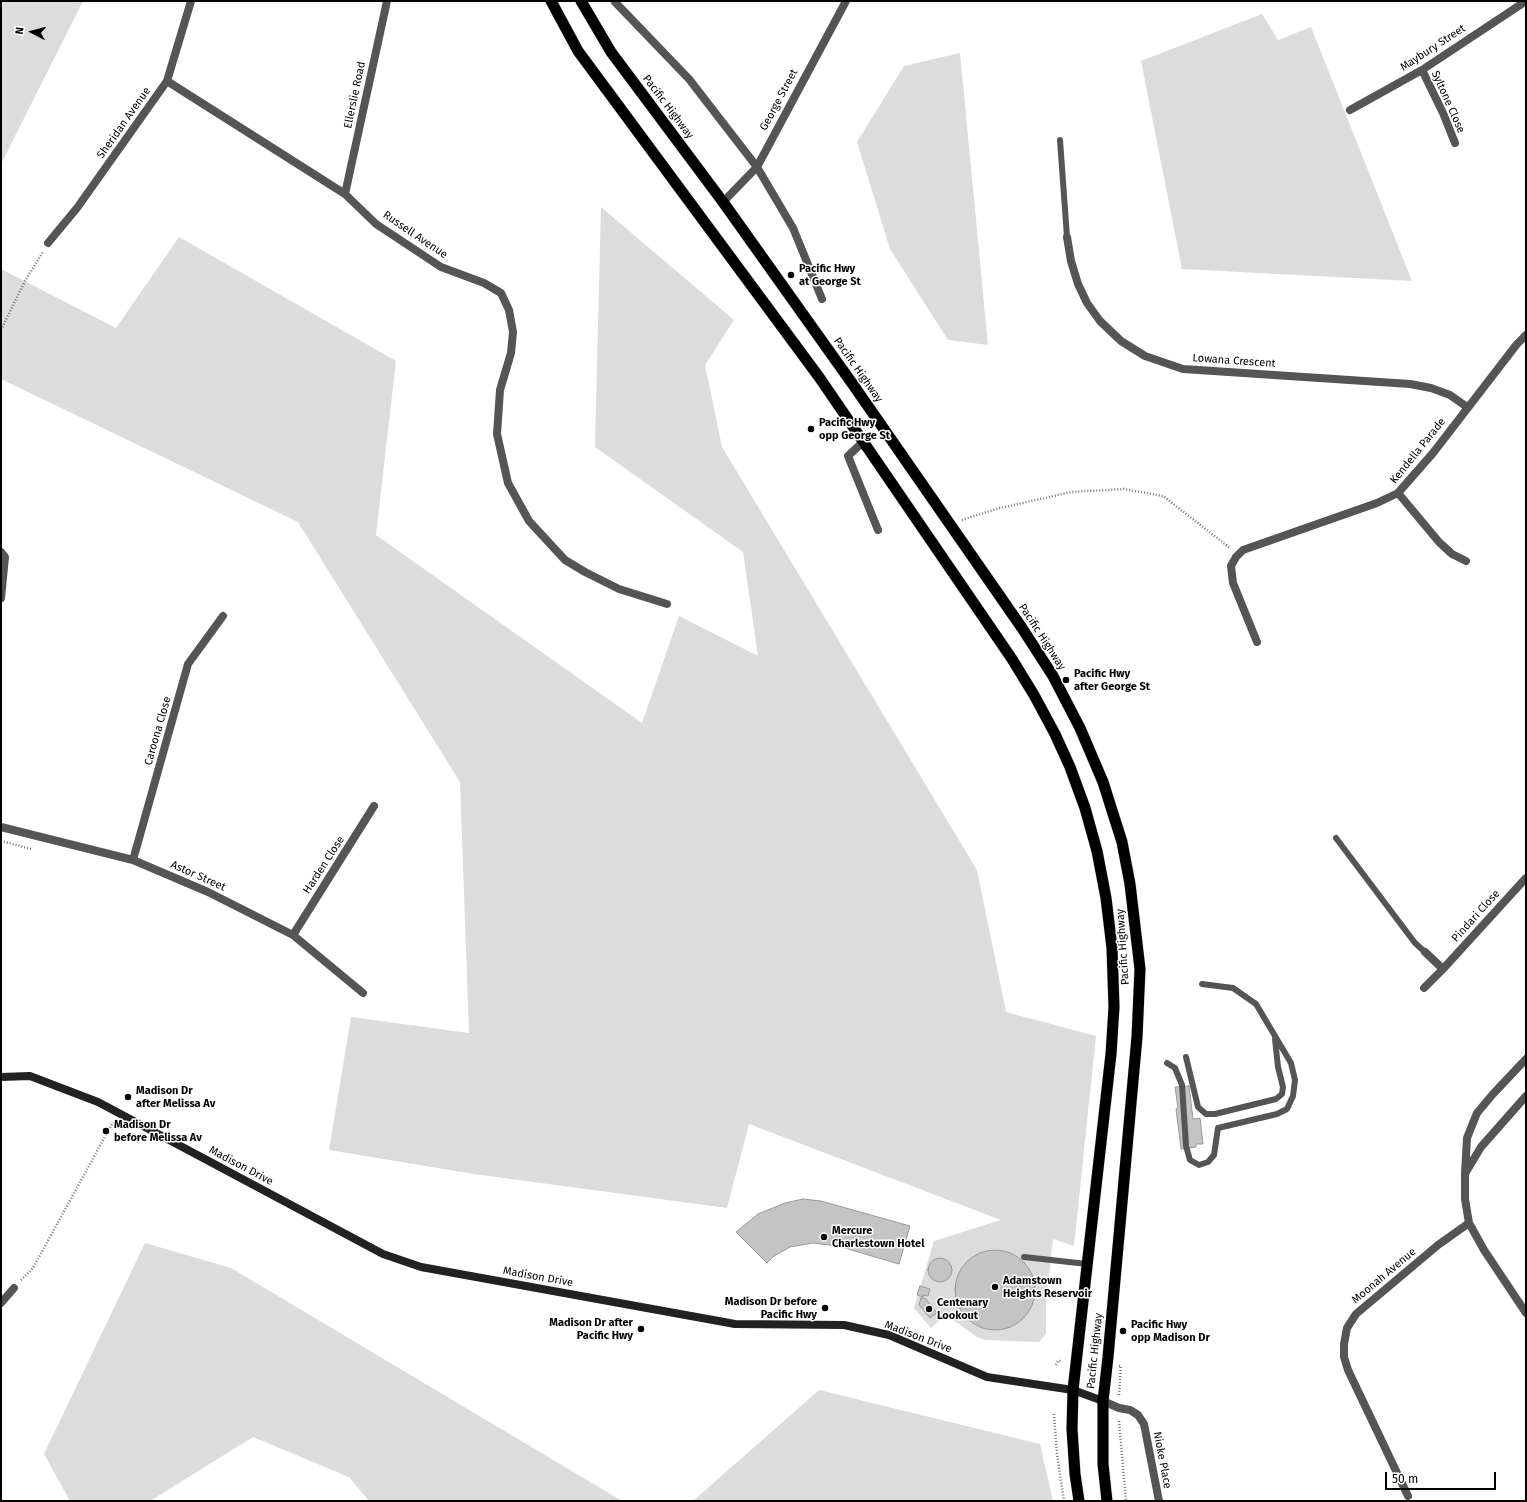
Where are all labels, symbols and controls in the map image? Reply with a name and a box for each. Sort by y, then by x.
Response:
north arrow [12,12,52,52]
street label: Maybury Street [1398,22,1468,74]
text: N [13,26,26,35]
street label: Ellerslie Road [341,60,369,130]
street label: George Street [757,67,801,133]
street label: Syltone Close [1428,69,1468,135]
street label: Pacific Highway [640,73,696,141]
street label: Sheridan Avenue [94,85,154,161]
street label: Russell Avenue [380,209,450,261]
place label: Pacific Hwy at George St [799,262,861,288]
marker: Pacific Hwy at George St [786,270,796,280]
street label: Pacific Highway [831,335,885,405]
street label: Lowana Crescent [1192,352,1276,370]
street label: Kendella Parade [1387,415,1449,487]
place label: Pacific Hwy opp George St [819,416,890,442]
marker: Pacific Hwy opp George St [806,424,816,434]
street label: Pacific Highway [1016,601,1068,673]
place label: Pacific Hwy after George St [1074,667,1150,693]
marker: Pacific Hwy after George St [1061,675,1071,685]
street label: Caroona Close [142,695,174,767]
street label: Harden Close [300,834,348,896]
street label: Astor Street [169,858,227,894]
street label: Pindari Close [1449,887,1503,945]
street label: Pacific Highway [1114,908,1132,986]
place label: Madison Dr after Melissa Av [136,1084,215,1110]
marker: Madison Dr after Melissa Av [123,1092,133,1102]
place label: Madison Dr before Melissa Av [114,1118,202,1144]
marker: Madison Dr before Melissa Av [101,1126,111,1136]
street label: Madison Drive [207,1144,275,1188]
place label: Mercure Charlestown Hotel [832,1224,924,1250]
marker: Mercure Charlestown Hotel [819,1232,829,1242]
street label: Moonah Avenue [1349,1245,1419,1307]
street label: Madison Drive [502,1264,574,1290]
place label: Adamstown Heights Reservoir [1003,1274,1092,1300]
marker: Adamstown Heights Reservoir [990,1282,1000,1292]
place label: Madison Dr before Pacific Hwy [725,1295,817,1321]
place label: Centenary Lookout [937,1296,988,1322]
marker: Madison Dr before Pacific Hwy [820,1303,830,1313]
marker: Centenary Lookout [924,1304,934,1314]
street label: Pacific Highway [1084,1312,1106,1390]
place label: Madison Dr after Pacific Hwy [549,1316,633,1342]
street label: Madison Drive [883,1318,953,1356]
place label: Pacific Hwy opp Madison Dr [1131,1318,1210,1344]
marker: Madison Dr after Pacific Hwy [636,1324,646,1334]
marker: Pacific Hwy opp Madison Dr [1118,1326,1128,1336]
street label: Nioke Place [1150,1430,1174,1490]
scale bar [1387,1464,1498,1490]
text: 50 m [1392,1472,1418,1486]

